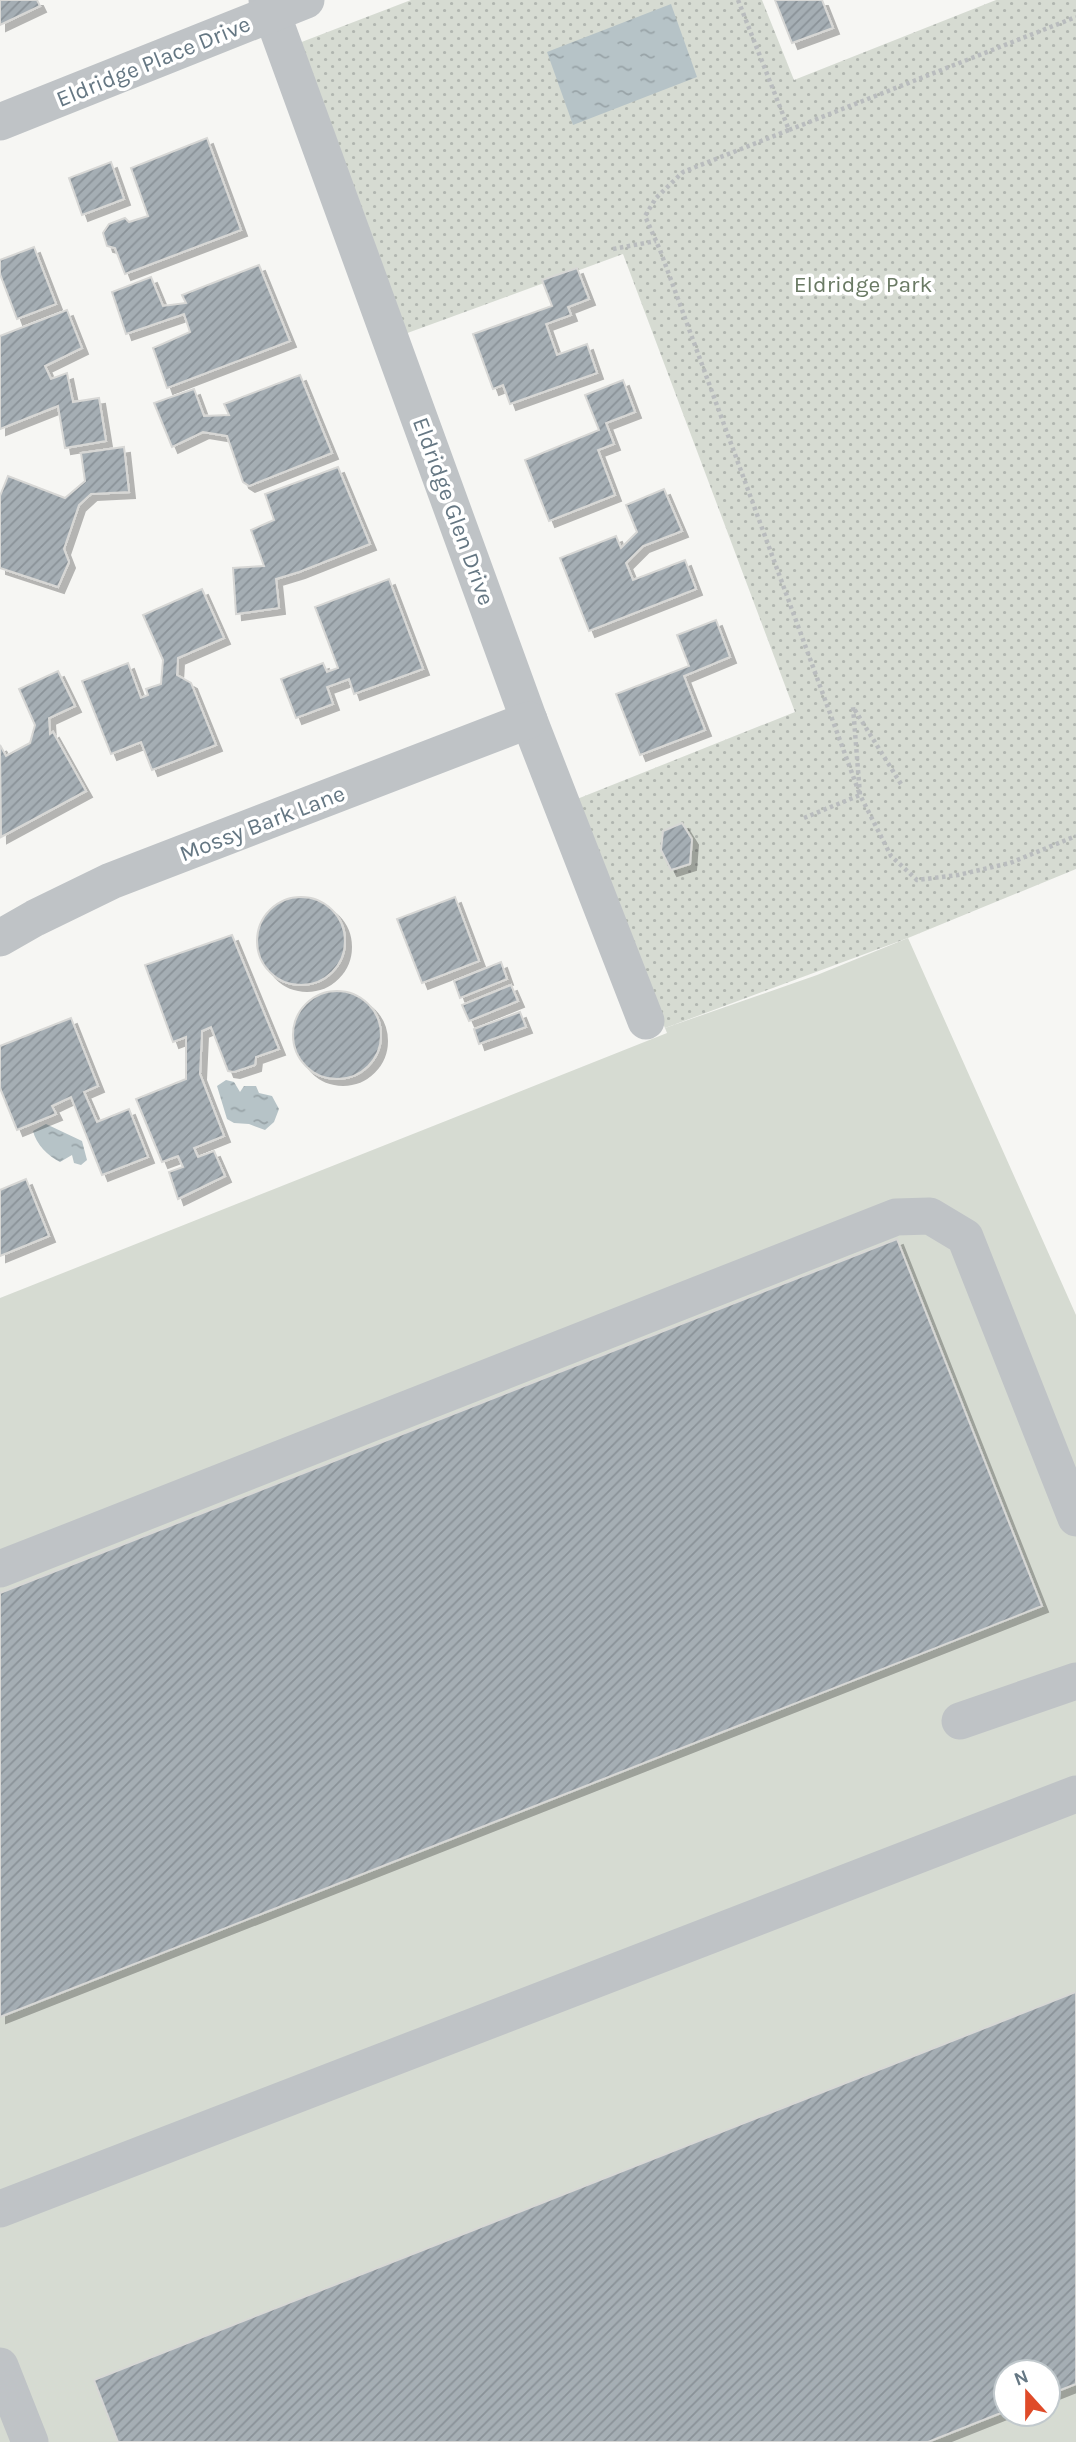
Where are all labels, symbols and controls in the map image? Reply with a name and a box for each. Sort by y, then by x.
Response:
street label: Eldridge Place Drive [52,10,254,113]
park label: Eldridge Park [794,271,932,298]
street label: Eldridge Glen Drive [407,413,500,609]
street label: Mossy Bark Lane [176,780,349,867]
north arrow [992,2358,1062,2428]
text: N [1011,2365,1032,2391]

